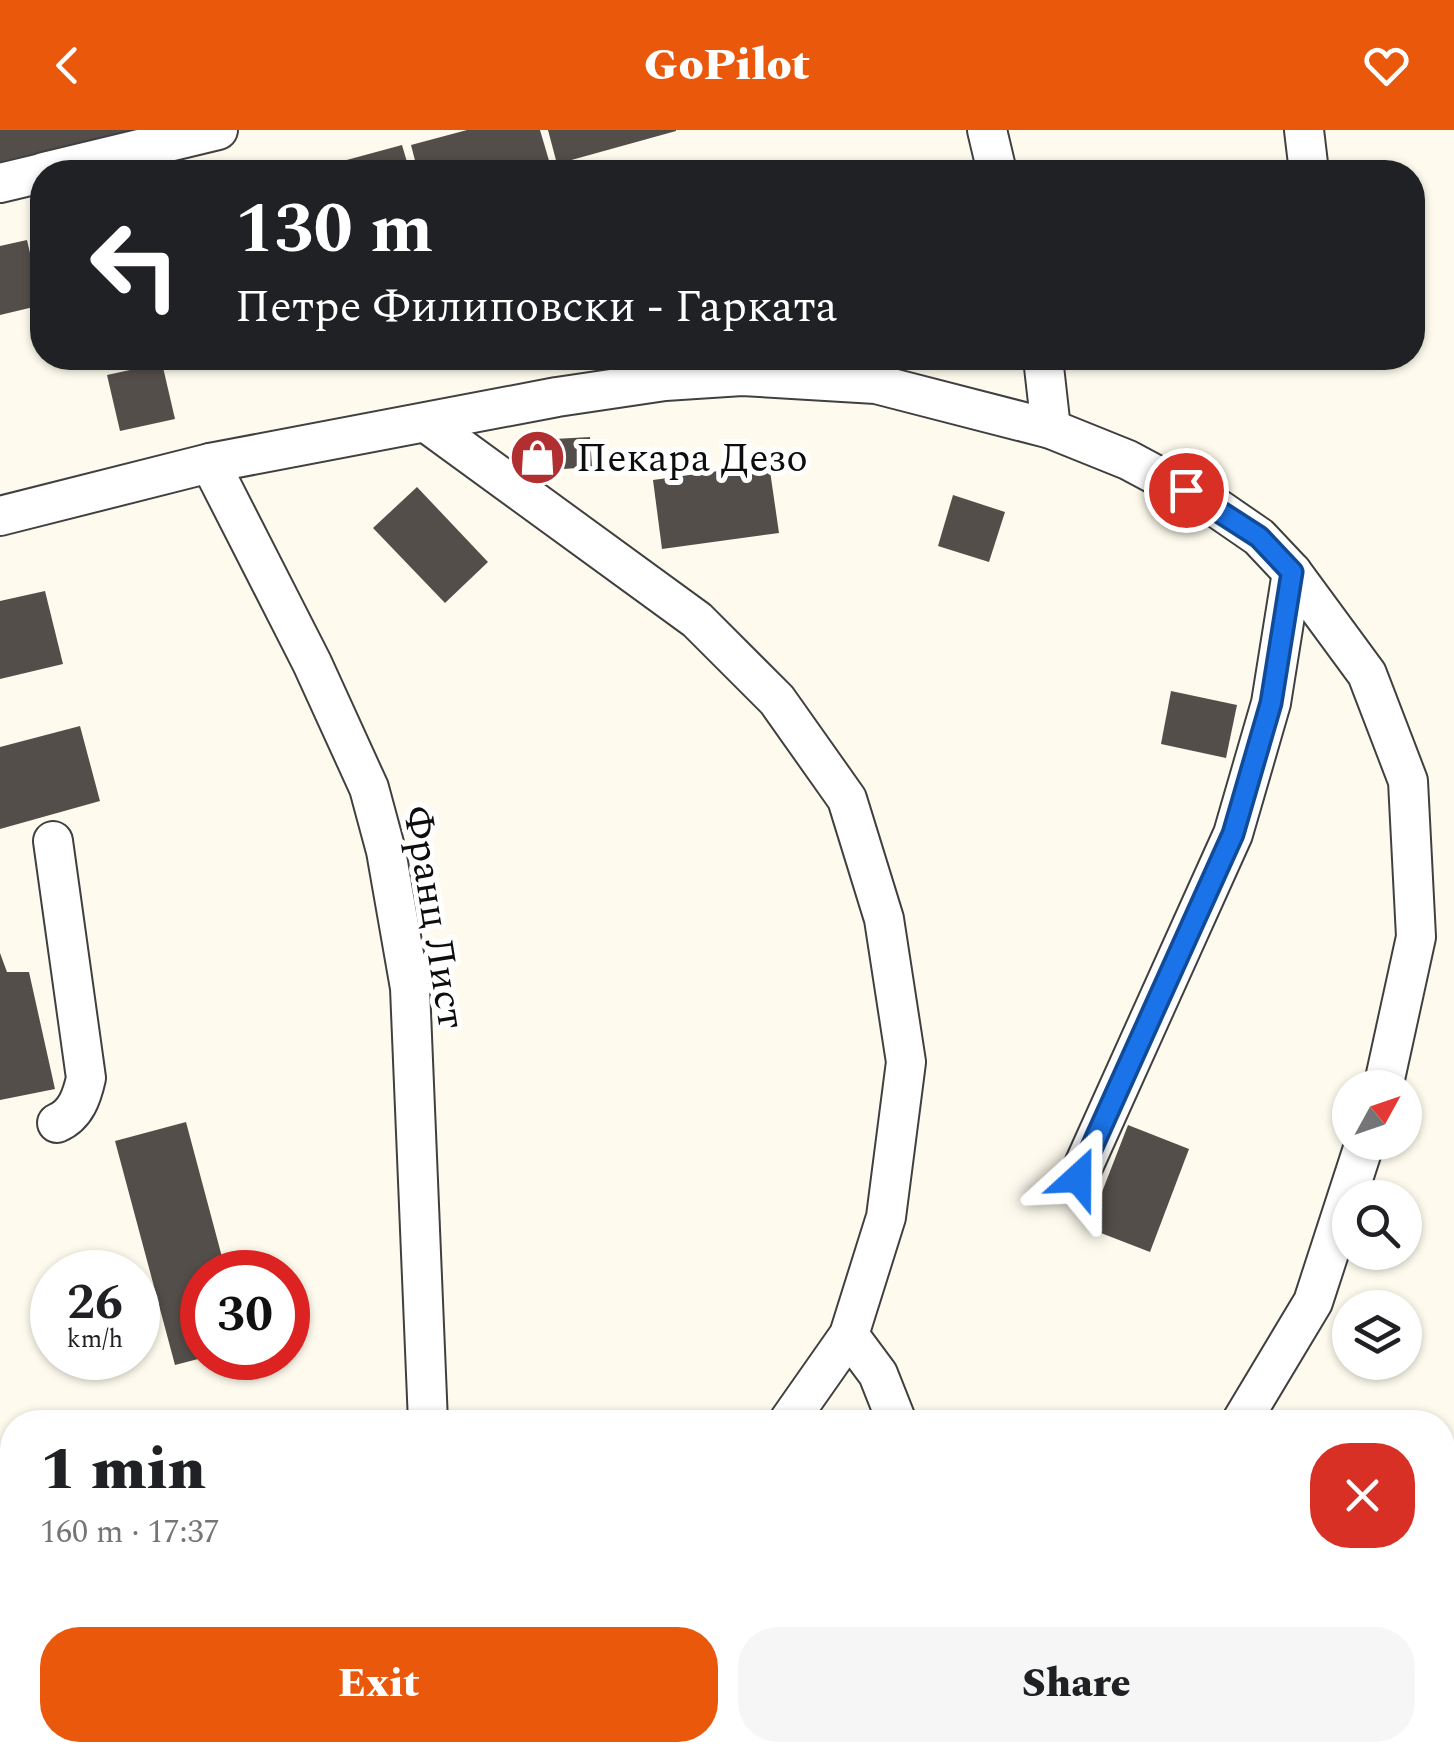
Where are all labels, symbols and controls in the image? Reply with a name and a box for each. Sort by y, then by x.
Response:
text: GoPilot [644,31,810,100]
icon: back [40,38,95,93]
icon: heart [1359,38,1414,93]
text: 130 m [235,177,433,283]
icon: left [70,200,200,330]
text: Петре Филиповски - Гарката [235,273,838,342]
shop icon: Пекара Дезо [507,427,567,487]
place label: Пекара Дезо [576,429,808,490]
pin [1144,448,1229,533]
icon: arrive [1159,463,1214,518]
street label: Франц Лист [386,802,481,1033]
north arrow [1332,1070,1422,1160]
map controls [1332,1070,1422,1380]
position arrow [1026,1126,1130,1230]
button: search [1332,1180,1422,1270]
speed limit sign: 30 [180,1250,310,1380]
text: 26 [67,1265,123,1341]
button: layers [1332,1290,1422,1380]
text: km/h [67,1321,123,1359]
text: 1 min [40,1424,206,1516]
button: close [1310,1443,1415,1548]
text: 160 m · 17:37 [40,1508,220,1557]
button: Exit [40,1627,718,1742]
button: Share [738,1627,1415,1742]

